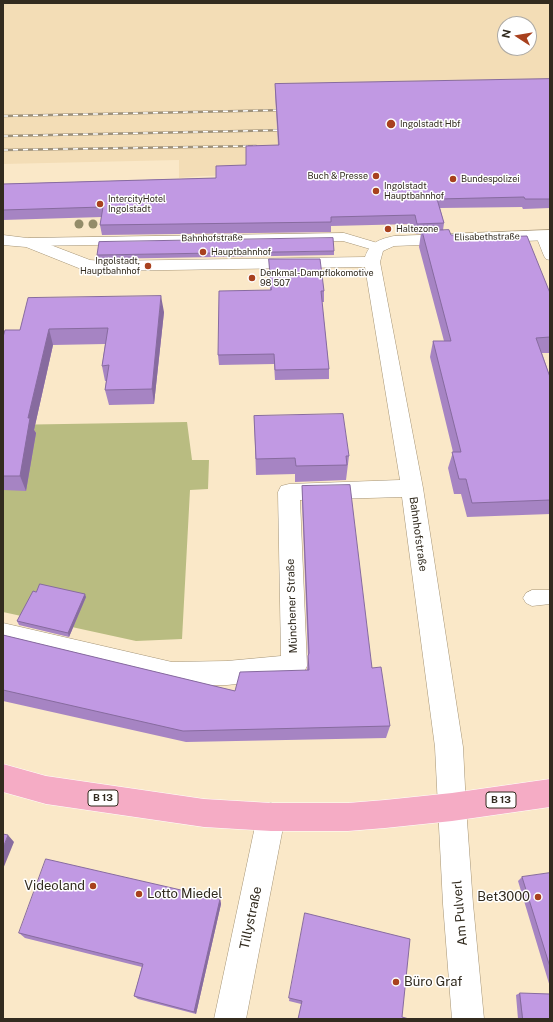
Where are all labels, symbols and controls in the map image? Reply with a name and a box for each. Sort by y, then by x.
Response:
north arrow [497,16,537,56]
text: N [499,28,513,39]
marker: Ingolstadt Hbf [385,118,397,130]
place label: Ingolstadt Hbf [400,119,460,129]
place label: Buch & Presse [308,171,368,181]
marker: Buch & Presse [371,171,381,181]
marker: Bundespolizei [448,174,458,184]
place label: Bundespolizei [461,174,519,184]
place label: Ingolstadt Hauptbahnhof [384,181,444,202]
marker: Ingolstadt Hauptbahnhof [371,186,381,196]
place label: IntercityHotel Ingolstadt [108,194,166,215]
marker: IntercityHotel Ingolstadt [95,199,105,209]
marker: Haltezone [383,224,393,234]
place label: Haltezone [396,224,438,234]
street label: Elisabethstraße [454,231,520,243]
street label: Bahnhofstraße [181,232,243,244]
marker: Hauptbahnhof [198,247,208,257]
place label: Hauptbahnhof [211,247,271,257]
place label: Ingolstadt, Hauptbahnhof [80,256,140,277]
marker: Ingolstadt, Hauptbahnhof [143,261,153,271]
place label: Denkmal-Dampflokomotive 98 507 [260,268,373,289]
marker: Denkmal-Dampflokomotive 98 507 [247,273,257,283]
street label: Bahnhofstraße [406,496,430,572]
street label: Münchener Straße [284,558,300,654]
road number: B 13 [88,790,118,806]
road number: B 13 [486,792,516,808]
place label: Videoland [24,878,85,894]
street label: Am Pulverl [449,879,471,947]
marker: Videoland [88,881,98,891]
street label: Tillystraße [237,885,265,951]
place label: Lotto Miedel [147,886,222,902]
marker: Lotto Miedel [134,889,144,899]
place label: Bet3000 [477,889,530,905]
marker: Bet3000 [533,892,543,902]
place label: Büro Graf [404,974,462,990]
marker: Büro Graf [391,977,401,987]

